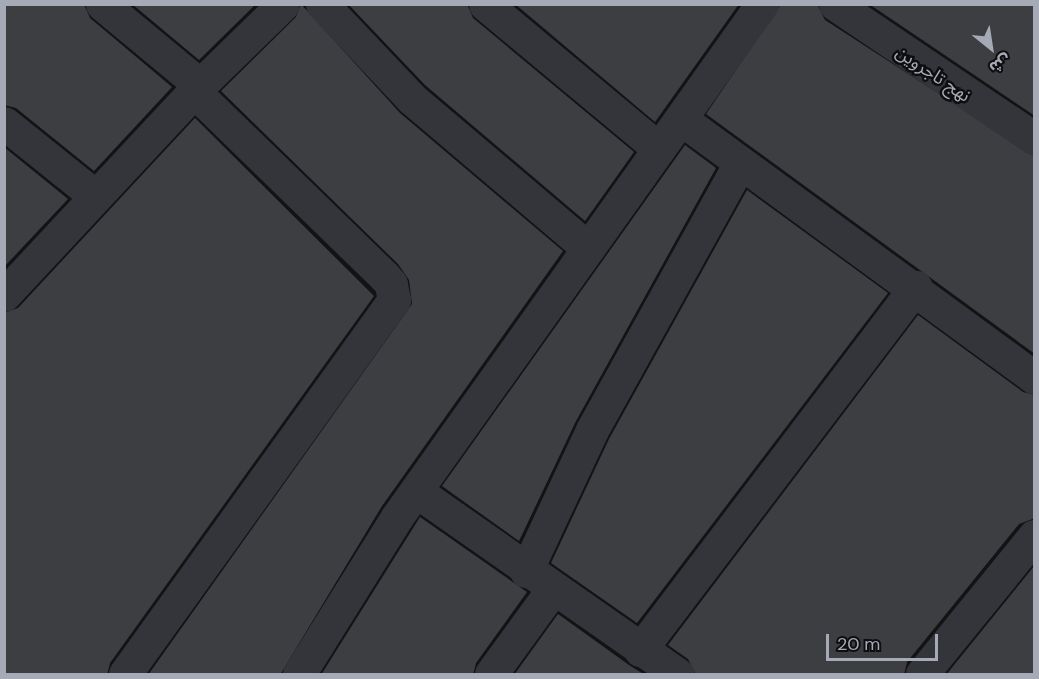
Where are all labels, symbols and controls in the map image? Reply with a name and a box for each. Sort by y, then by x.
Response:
north arrow [961,18,1021,78]
street label: نهج تاجروين [892,41,974,107]
text: ش [986,49,1015,79]
scale bar [829,622,942,660]
text: 20 m [837,632,880,656]

